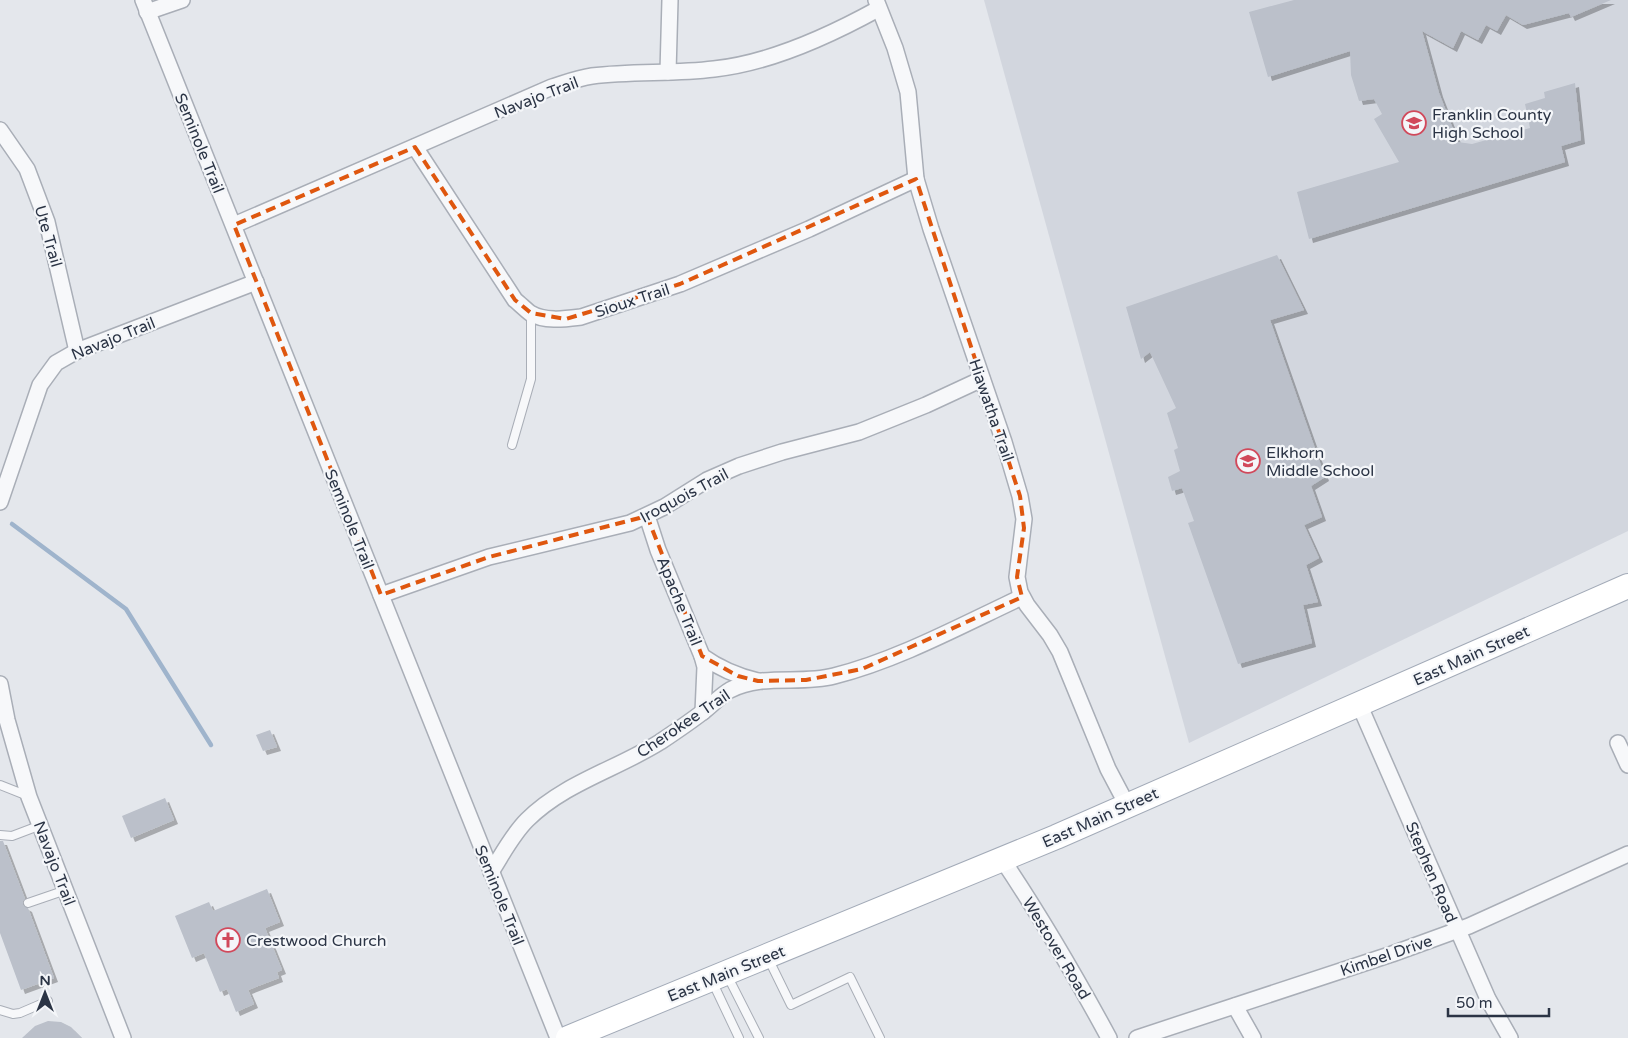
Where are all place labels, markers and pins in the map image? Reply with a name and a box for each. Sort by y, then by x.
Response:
place label: Franklin County High School [1432,105,1552,143]
school or university icon: Franklin County High School [1401,110,1427,136]
place label: Elkhorn Middle School [1266,443,1374,481]
school or university icon: Elkhorn Middle School [1235,448,1261,474]
church icon: Crestwood Church [215,927,241,953]
place label: Crestwood Church [246,931,387,951]

